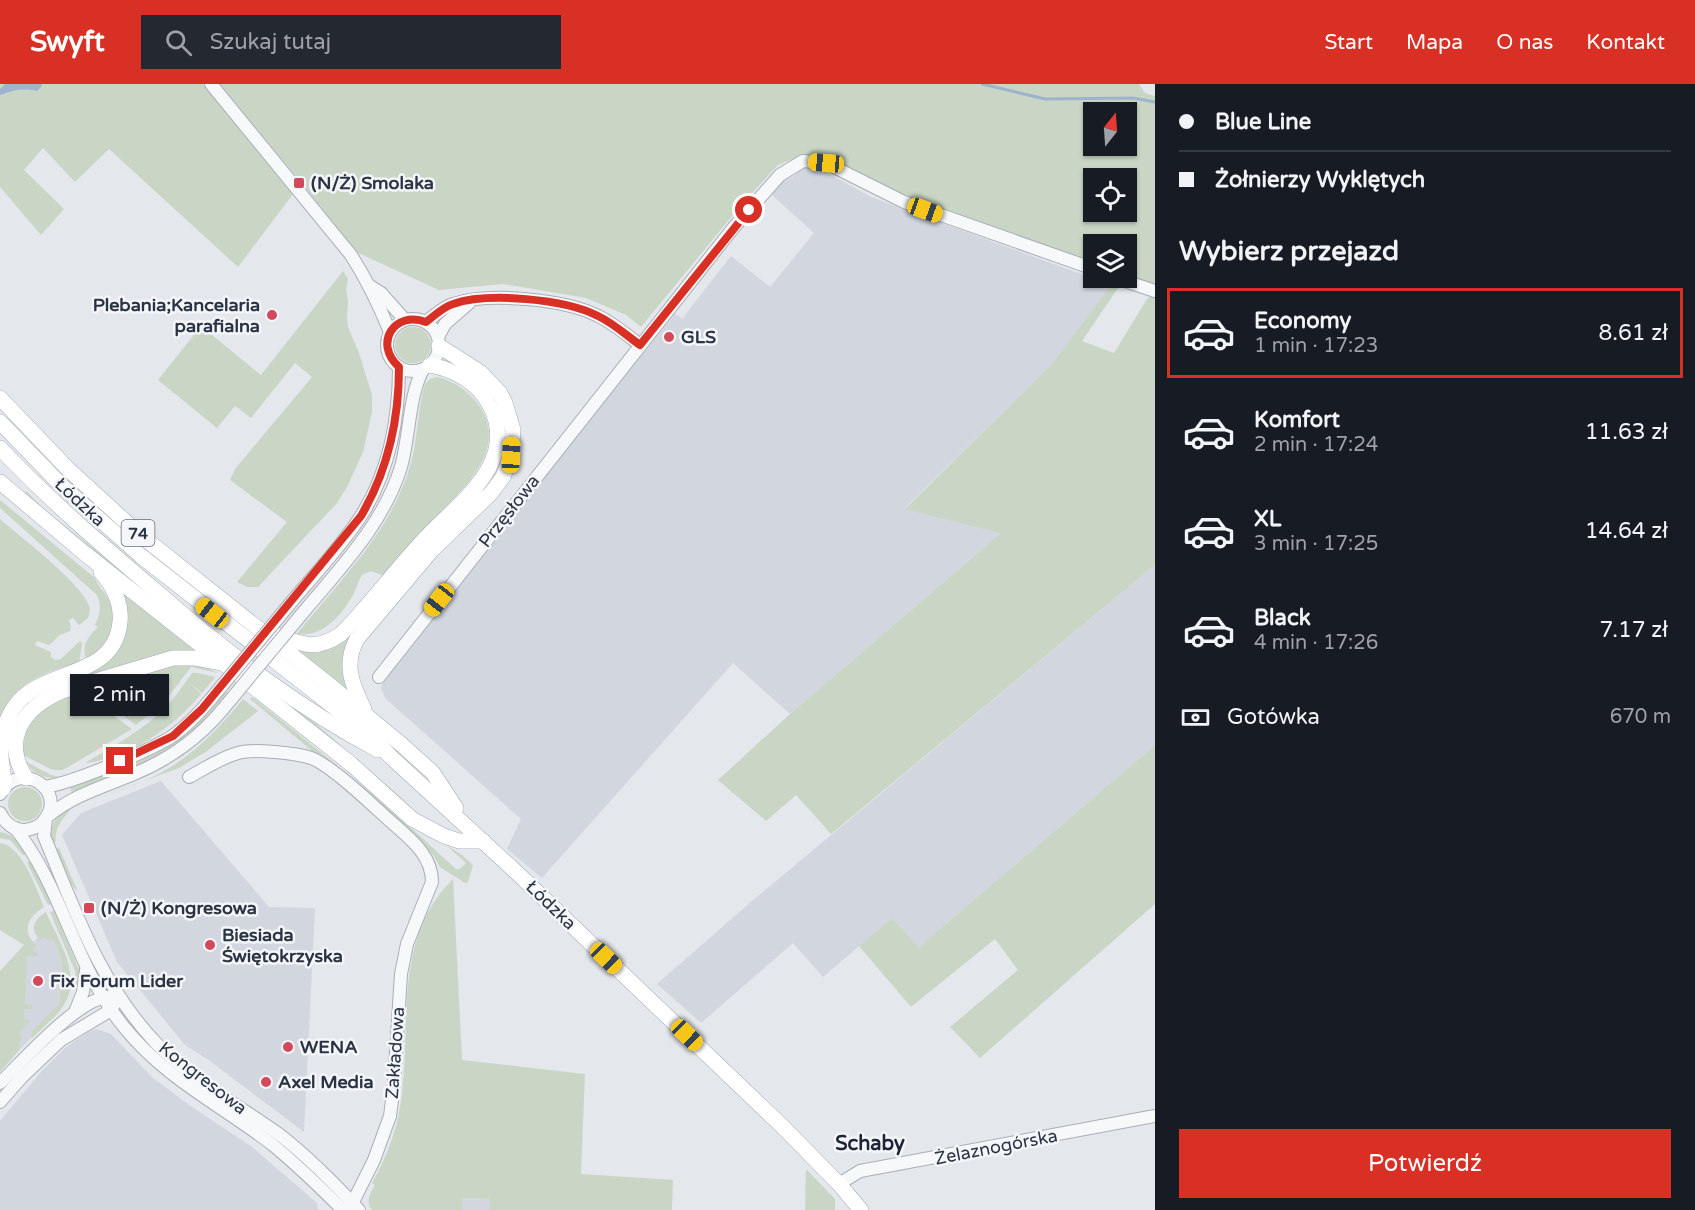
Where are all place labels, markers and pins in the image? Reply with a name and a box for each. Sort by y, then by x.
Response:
place label: (N/Ż) Smolaka [311,172,434,194]
marker: (N/Ż) Smolaka [292,176,306,190]
place label: Plebania;Kancelaria parafialna [93,294,260,337]
marker: Plebania;Kancelaria parafialna [265,308,279,322]
place label: GLS [681,326,716,348]
marker: GLS [662,330,676,344]
place label: (N/Ż) Kongresowa [101,897,257,919]
marker: (N/Ż) Kongresowa [82,901,96,915]
place label: Biesiada Świętokrzyska [222,924,343,967]
marker: Biesiada Świętokrzyska [203,938,217,952]
place label: Fix Forum Lider [50,970,184,992]
marker: Fix Forum Lider [31,974,45,988]
place label: WENA [300,1036,358,1058]
marker: WENA [281,1040,295,1054]
place label: Axel Media [278,1071,374,1093]
marker: Axel Media [259,1075,273,1089]

